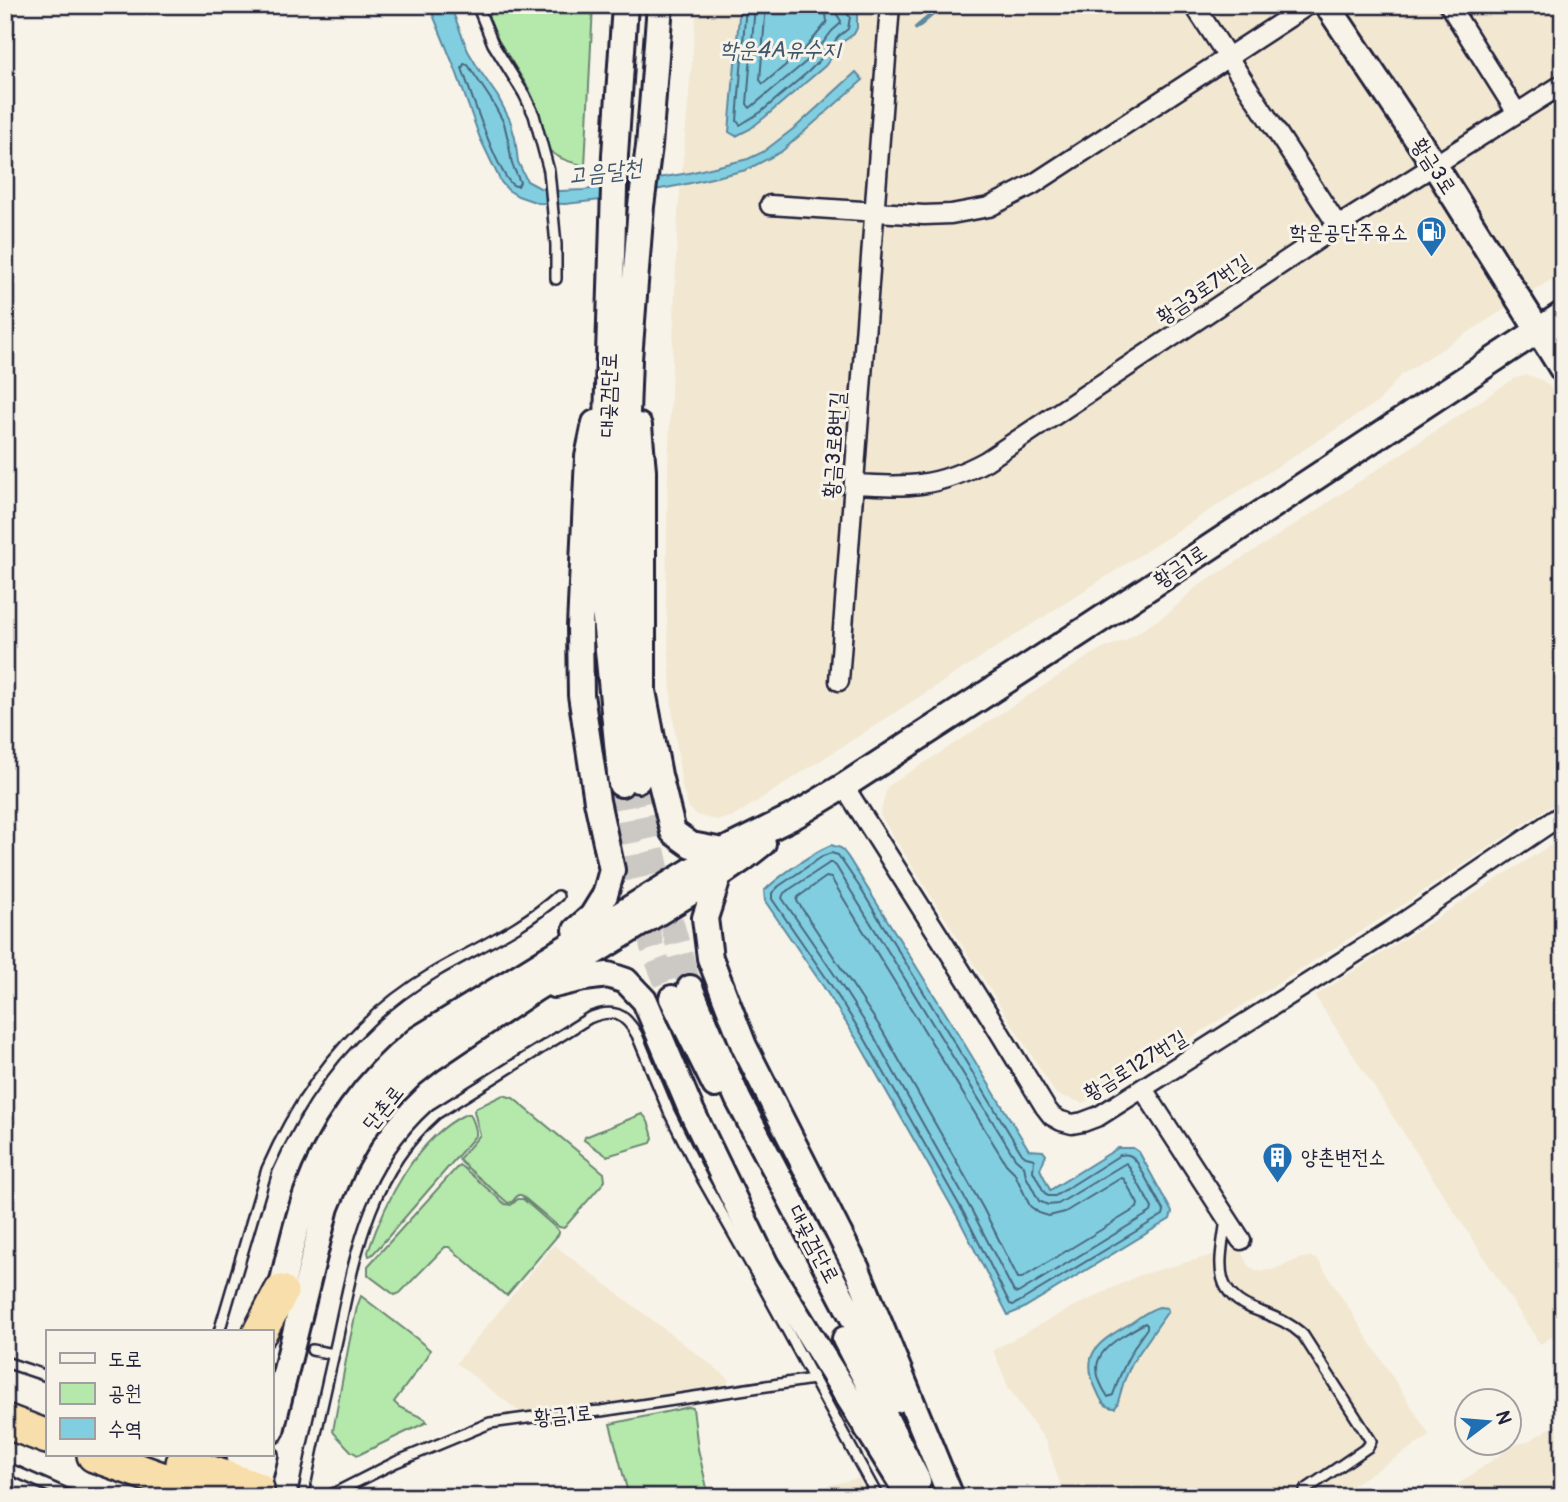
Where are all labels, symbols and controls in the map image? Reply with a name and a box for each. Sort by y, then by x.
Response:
water label: 학운4A유수지 [720,35,843,64]
street label: 황금3로 [1405,133,1462,200]
water label: 고음달천 [567,152,646,190]
fuel station icon: 학운공단주유소 [1414,215,1448,259]
place label: 학운공단주유소 [1290,219,1408,246]
street label: 황금3로7번길 [1151,248,1255,331]
street label: 대곶검단로 [594,352,623,438]
street label: 황금3로8번길 [817,391,852,499]
street label: 황금1로 [1148,539,1212,594]
street label: 황금로127번길 [1079,1024,1192,1107]
street label: 단촌로 [357,1080,410,1137]
building icon: 양촌변전소 [1261,1140,1295,1184]
place label: 양촌변전소 [1301,1144,1386,1171]
street label: 대곶검단로 [782,1201,845,1288]
legend [46,1330,273,1456]
text: 도로 [108,1346,142,1373]
text: 공원 [108,1380,142,1407]
north arrow [1452,1386,1522,1456]
street label: 황금1로 [533,1399,594,1432]
text: N [1490,1408,1517,1427]
text: 수역 [108,1416,142,1443]

